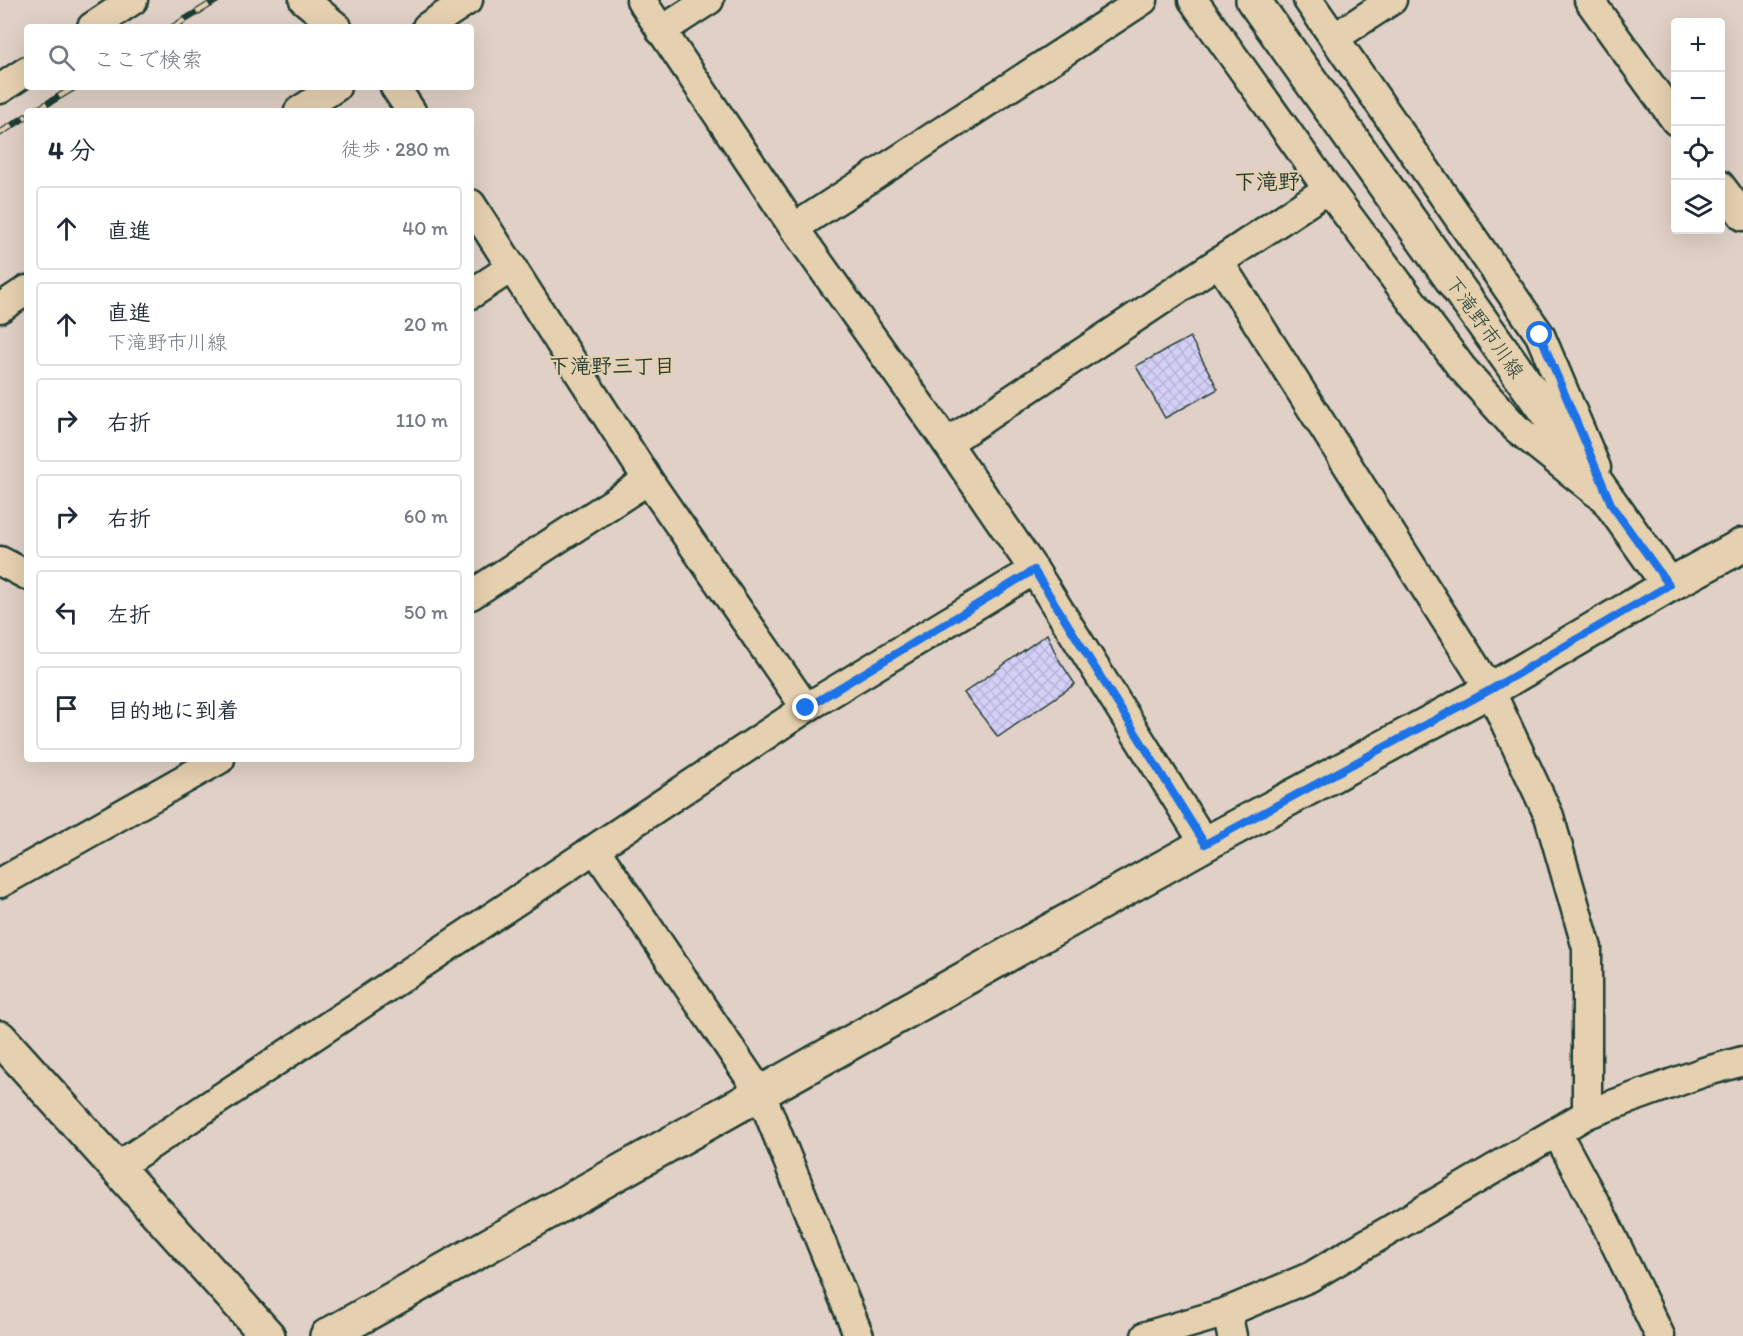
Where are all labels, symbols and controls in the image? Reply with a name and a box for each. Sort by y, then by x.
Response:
map controls [1671,18,1725,234]
button: + [1671,18,1725,72]
search box [24,24,474,90]
icon: search [45,41,78,74]
text: ここで検索 [93,46,203,73]
button: − [1671,72,1725,126]
button: locate [1671,126,1725,180]
text: 4 分 [48,134,95,166]
text: 徒歩 · 280 m [341,137,450,161]
district label: 下滝野 [1234,168,1300,195]
button: layers [1671,180,1725,234]
icon: ahead [50,212,83,245]
text: 40 m [402,216,448,240]
text: 直進 [107,217,151,244]
street label: 下滝野市川線 [1441,271,1529,383]
text: 直進 [107,299,151,326]
icon: ahead [50,308,83,341]
text: 20 m [404,312,448,336]
route start [1526,321,1552,347]
text: 下滝野市川線 [107,330,227,354]
district label: 下滝野三丁目 [549,353,675,378]
icon: right [50,404,83,437]
text: 110 m [396,408,448,432]
text: 右折 [107,409,151,436]
icon: right [50,500,83,533]
text: 60 m [404,504,448,528]
text: 右折 [107,505,151,532]
icon: left [50,596,83,629]
text: 50 m [404,600,448,624]
text: 左折 [107,601,151,628]
icon: arrive [50,692,83,725]
route end [792,694,818,720]
text: 目的地に到着 [107,697,239,724]

